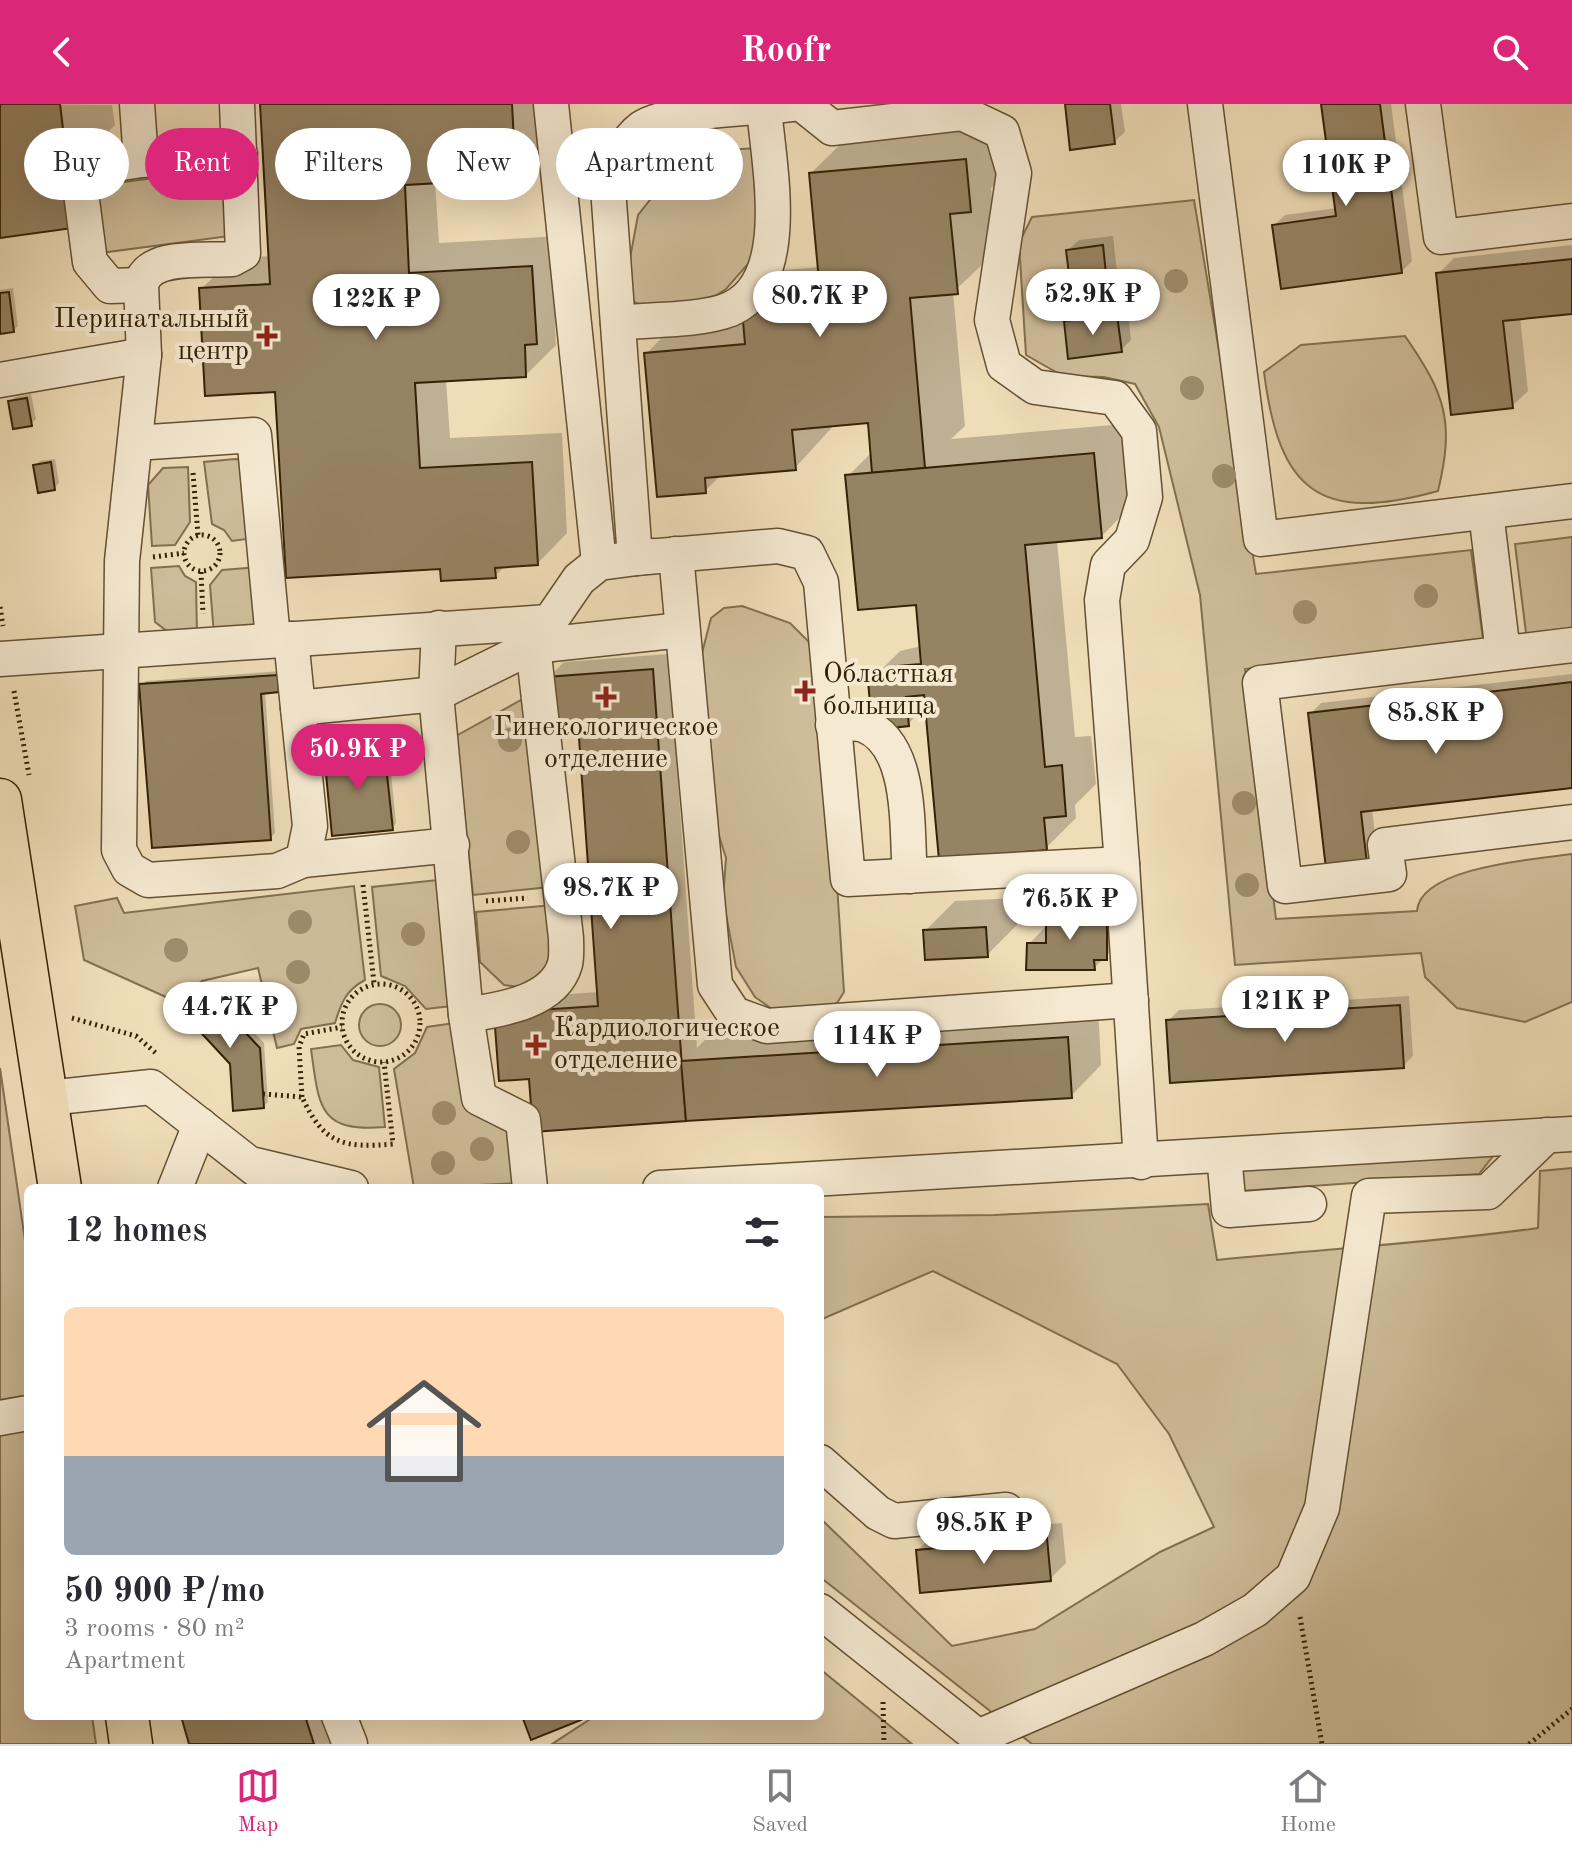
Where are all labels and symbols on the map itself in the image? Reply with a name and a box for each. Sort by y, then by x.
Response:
pin: 110K ₽ [1281,140,1411,208]
pin: 52.9K ₽ [1019,269,1167,337]
pin: 80.7K ₽ [746,271,894,339]
pin: 122K ₽ [311,274,441,342]
place label: Перинатальный центр [54,306,249,366]
marker: Перинатальный центр [256,325,278,347]
place label: Областная больница [823,661,954,721]
marker: Областная больница [794,680,816,702]
marker: Гинекологическое отделение [595,686,617,708]
pin: 85.8K ₽ [1362,688,1510,756]
place label: Гинекологическое отделение [494,714,718,774]
pin: 50.9K ₽ [284,724,432,792]
pin: 98.7K ₽ [537,863,685,931]
pin: 76.5K ₽ [996,874,1144,942]
pin: 121K ₽ [1220,976,1350,1044]
pin: 44.7K ₽ [156,982,304,1050]
pin: 114K ₽ [812,1011,942,1079]
place label: Кардиологическое отделение [554,1015,780,1075]
marker: Кардиологическое отделение [525,1034,547,1056]
pin: 98.5K ₽ [910,1498,1058,1566]

